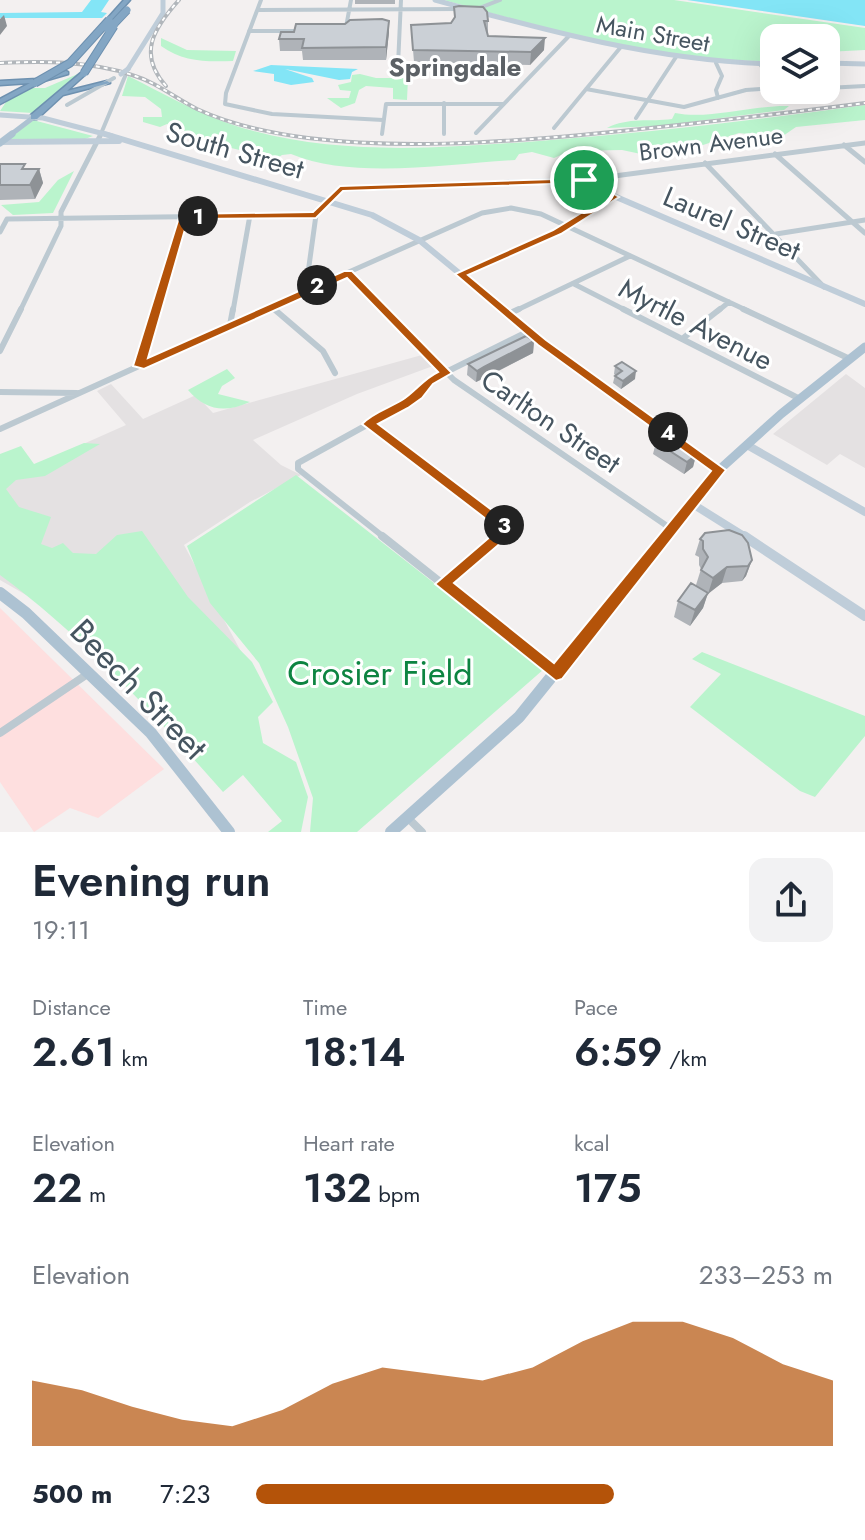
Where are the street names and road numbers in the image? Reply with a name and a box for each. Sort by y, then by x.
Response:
street label: Main Street [594,6,713,61]
street label: South Street [161,111,309,190]
street label: Brown Avenue [637,117,785,170]
street label: Laurel Street [657,176,807,271]
street label: Myrtle Avenue [612,268,780,381]
street label: Carlton Street [473,360,629,483]
street label: Beech Street [59,608,219,771]

